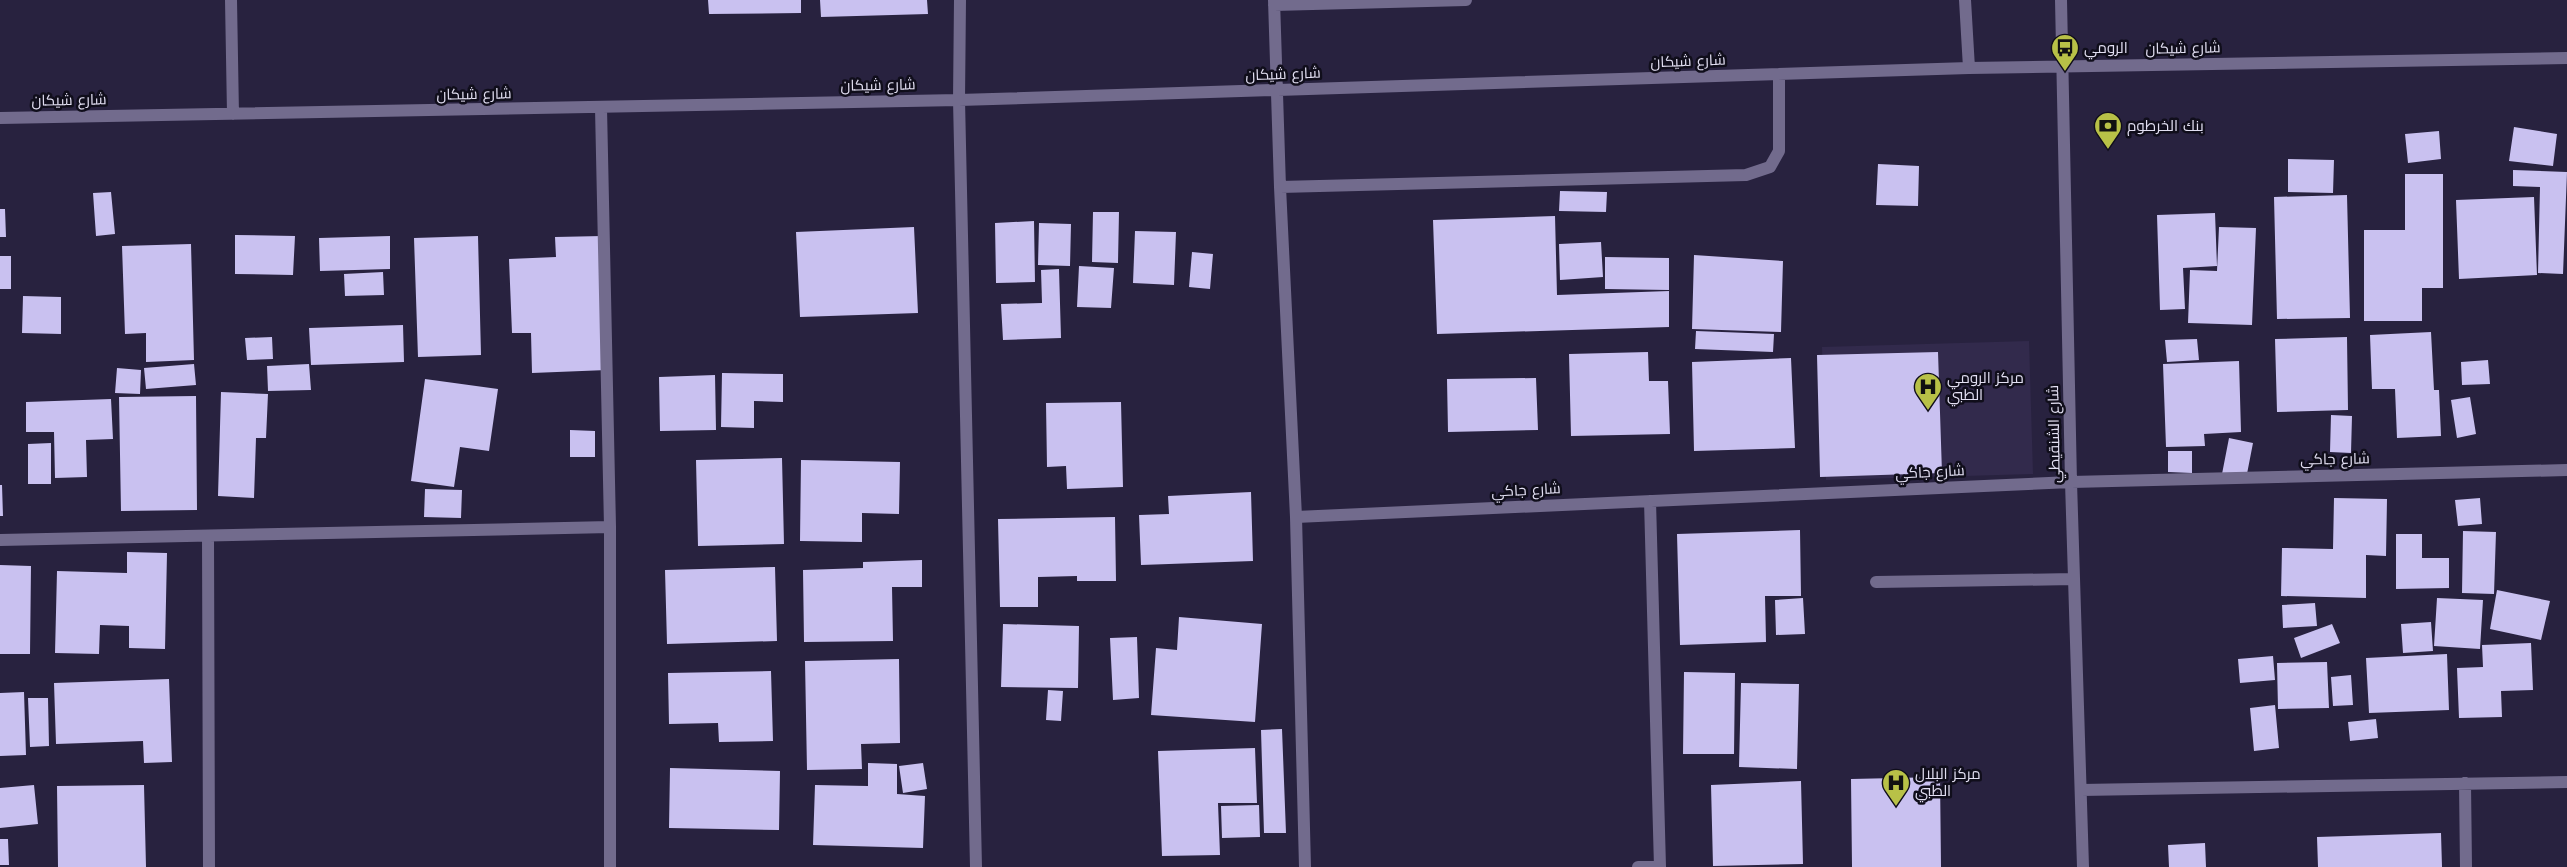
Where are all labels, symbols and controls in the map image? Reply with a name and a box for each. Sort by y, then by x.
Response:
bus stop icon: الرومي [2050,33,2080,72]
street label: شارع شيكان [2145,38,2221,60]
place label: الرومي [2084,39,2128,60]
street label: شارع شيكان [1650,51,1726,73]
street label: شارع شيكان [1245,64,1321,86]
street label: شارع شيكان [840,75,916,97]
street label: شارع شيكان [436,84,512,106]
street label: شارع شيكان [31,90,107,112]
bank icon: بنك الخرطوم [2093,111,2123,150]
place label: بنك الخرطوم [2127,117,2204,136]
place label: مركز الرومي الطبي [1947,369,2024,407]
hospital icon: مركز الرومي الطبي [1913,372,1943,411]
street label: شارع الشنقيطي [2044,385,2067,483]
street label: شارع جاكي [2300,449,2370,472]
street label: شارع جاكي [1895,461,1965,486]
street label: شارع جاكي [1491,479,1561,504]
place label: مركز البلال الطبي [1915,765,1981,803]
hospital icon: مركز البلال الطبي [1881,768,1911,807]

